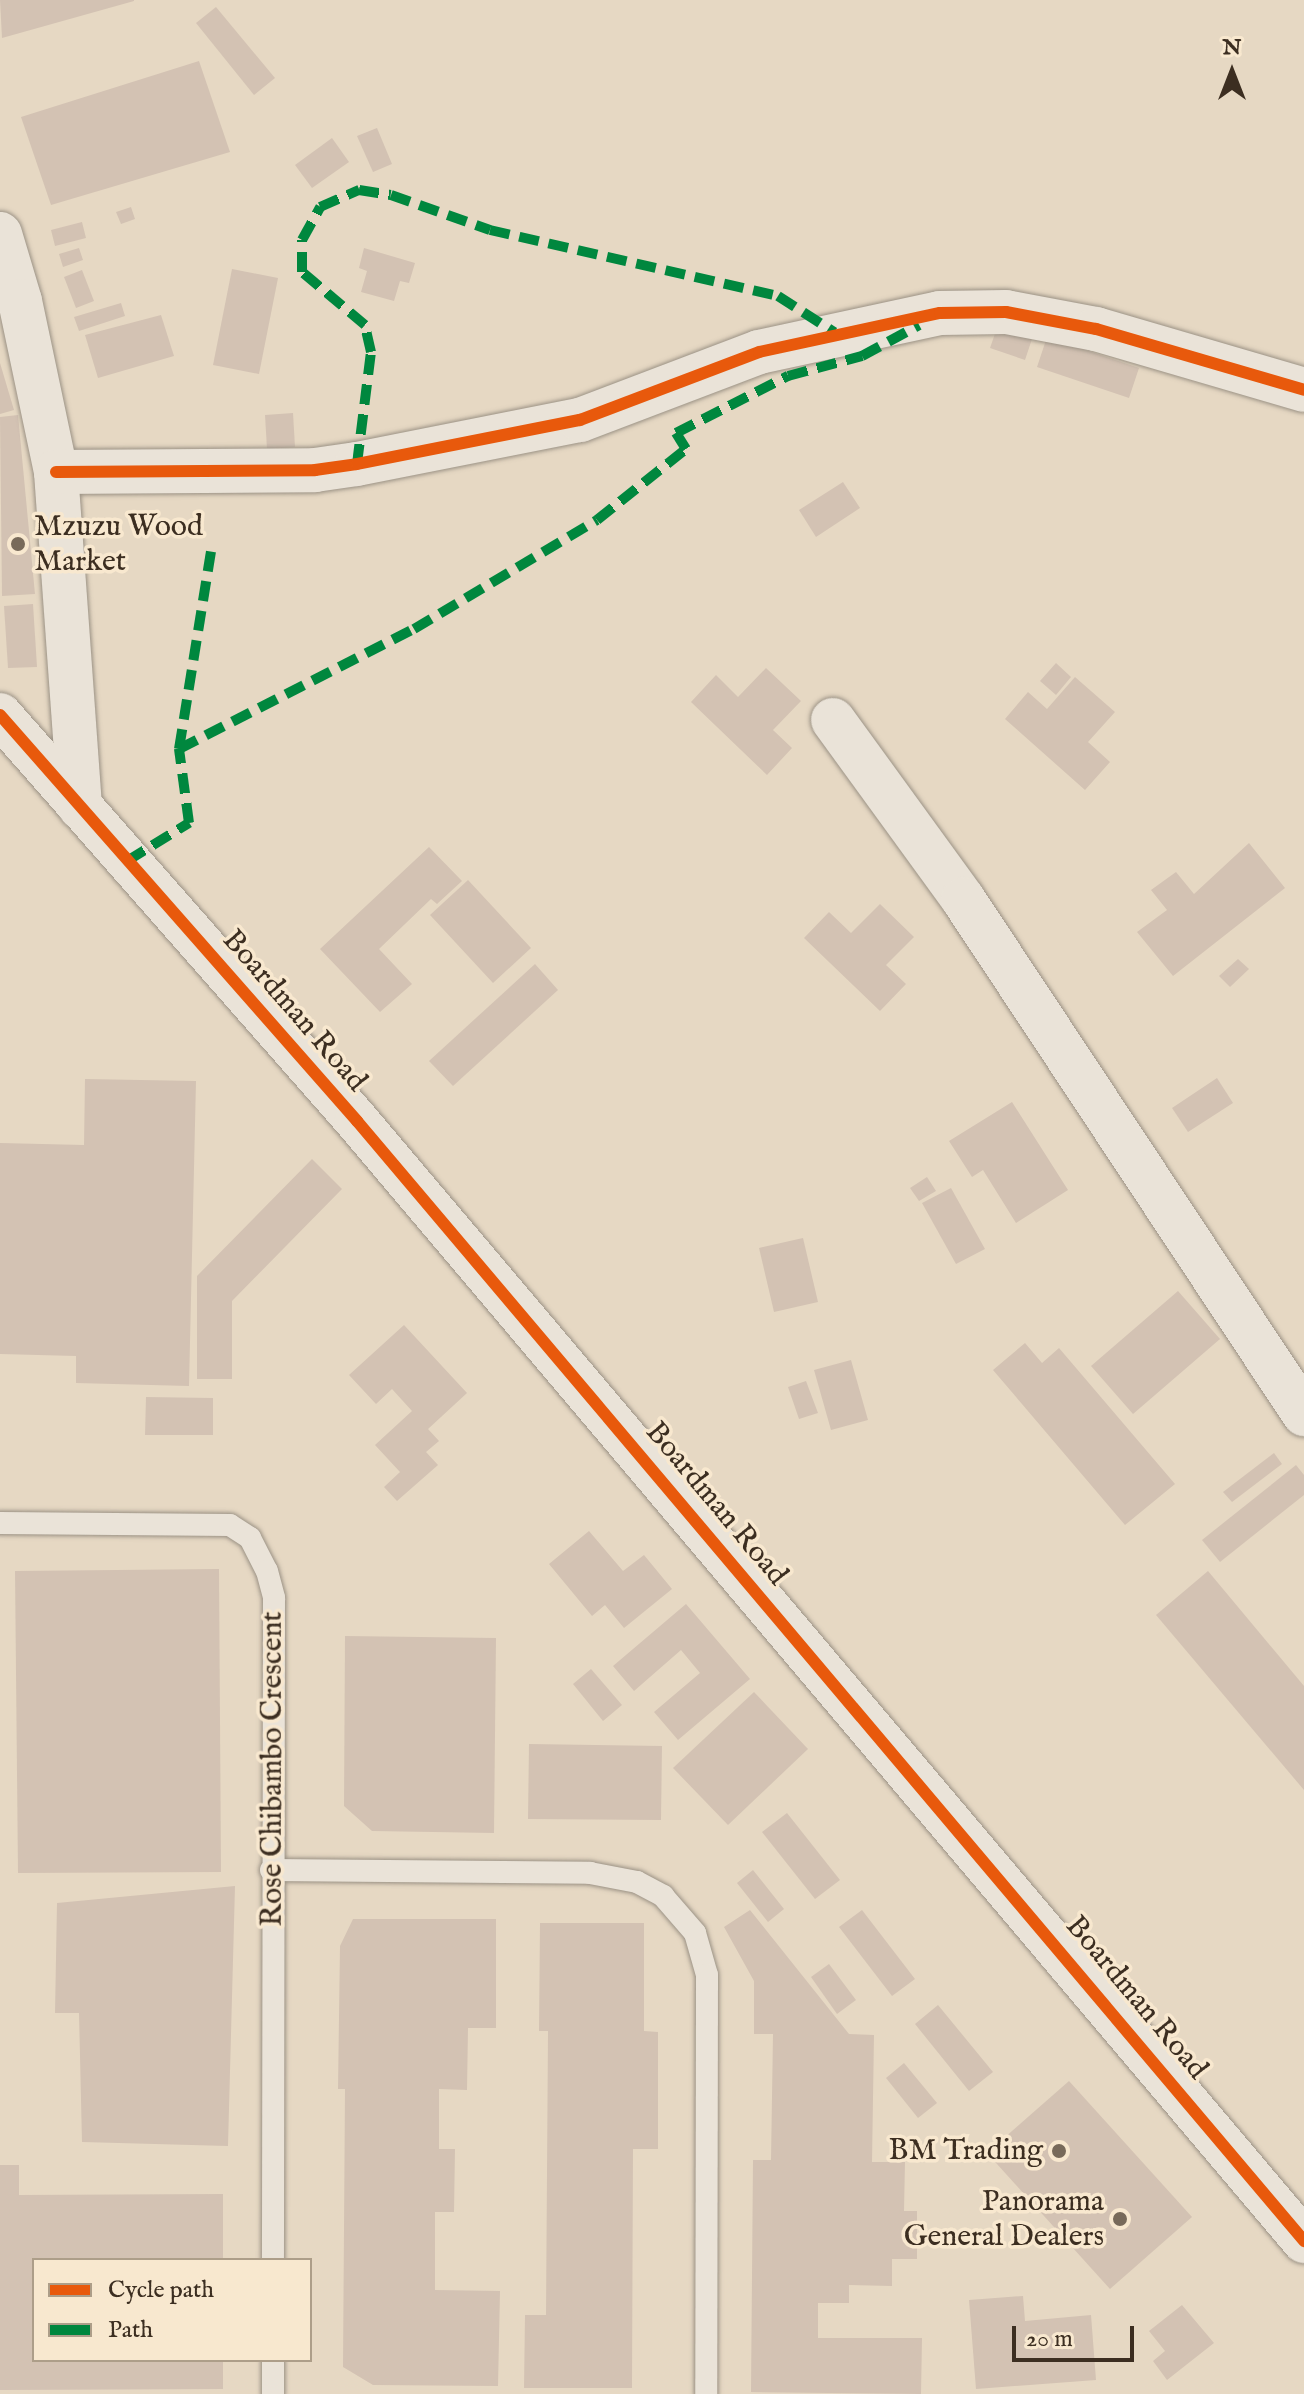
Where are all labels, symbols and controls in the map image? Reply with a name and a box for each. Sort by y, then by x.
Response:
north arrow [1192,32,1272,112]
text: N [1222,34,1242,62]
place label: Mzuzu Wood Market [34,509,203,580]
marker: Mzuzu Wood Market [9,535,27,553]
street label: Boardman Road [214,923,374,1099]
street label: Boardman Road [637,1415,795,1593]
street label: Rose Chibambo Crescent [255,1611,291,1927]
street label: Boardman Road [1057,1909,1215,2087]
place label: BM Trading [889,2133,1043,2169]
marker: BM Trading [1050,2142,1068,2160]
place label: Panorama General Dealers [904,2184,1104,2254]
marker: Panorama General Dealers [1111,2210,1129,2228]
legend [32,2258,312,2362]
text: Cycle path [108,2275,214,2306]
scale bar [1016,2310,1138,2360]
text: Path [108,2315,153,2346]
text: 20 m [1026,2324,1073,2355]

